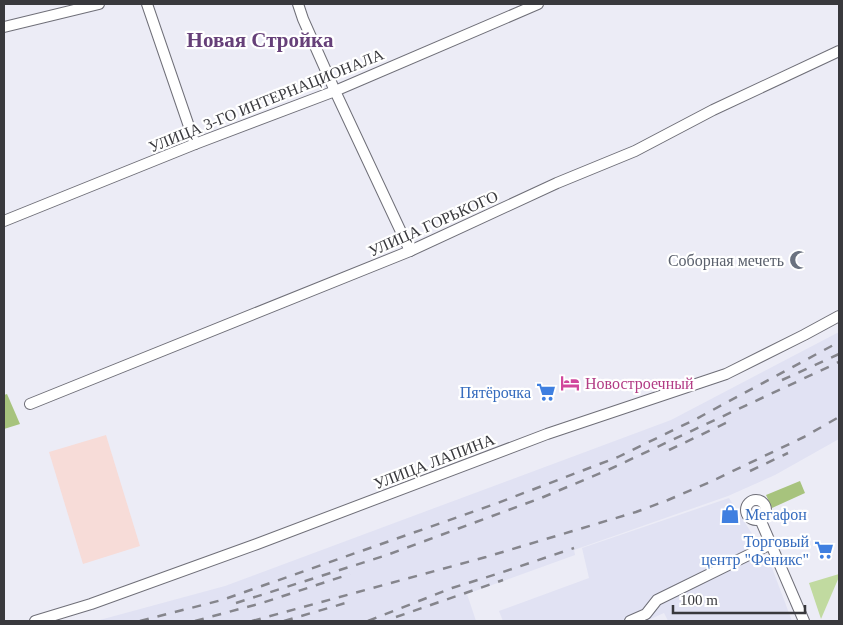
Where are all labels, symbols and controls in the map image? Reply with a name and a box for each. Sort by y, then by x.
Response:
district label: Новая Стройка [187,28,334,52]
street label: УЛИЦА 3-ГО ИНТЕРНАЦИОНАЛА [146,45,387,156]
street label: УЛИЦА ГОРЬКОГО [366,187,501,261]
mosque icon: Соборная мечеть [788,249,810,271]
place label: Соборная мечеть [668,252,784,270]
hotel icon: Новостроечный [559,372,581,394]
place label: Новостроечный [585,375,694,393]
supermarket icon: Пятёрочка [535,381,557,403]
place label: Пятёрочка [460,384,531,402]
street label: УЛИЦА ЛАПИНА [372,430,498,493]
shop icon: Мегафон [719,503,741,525]
place label: Мегафон [745,506,807,524]
place label: Торговый центр "Феникс" [701,533,809,569]
supermarket icon: Торговый центр "Феникс" [813,539,835,561]
scale bar [673,582,806,614]
text: 100 m [680,592,718,608]

